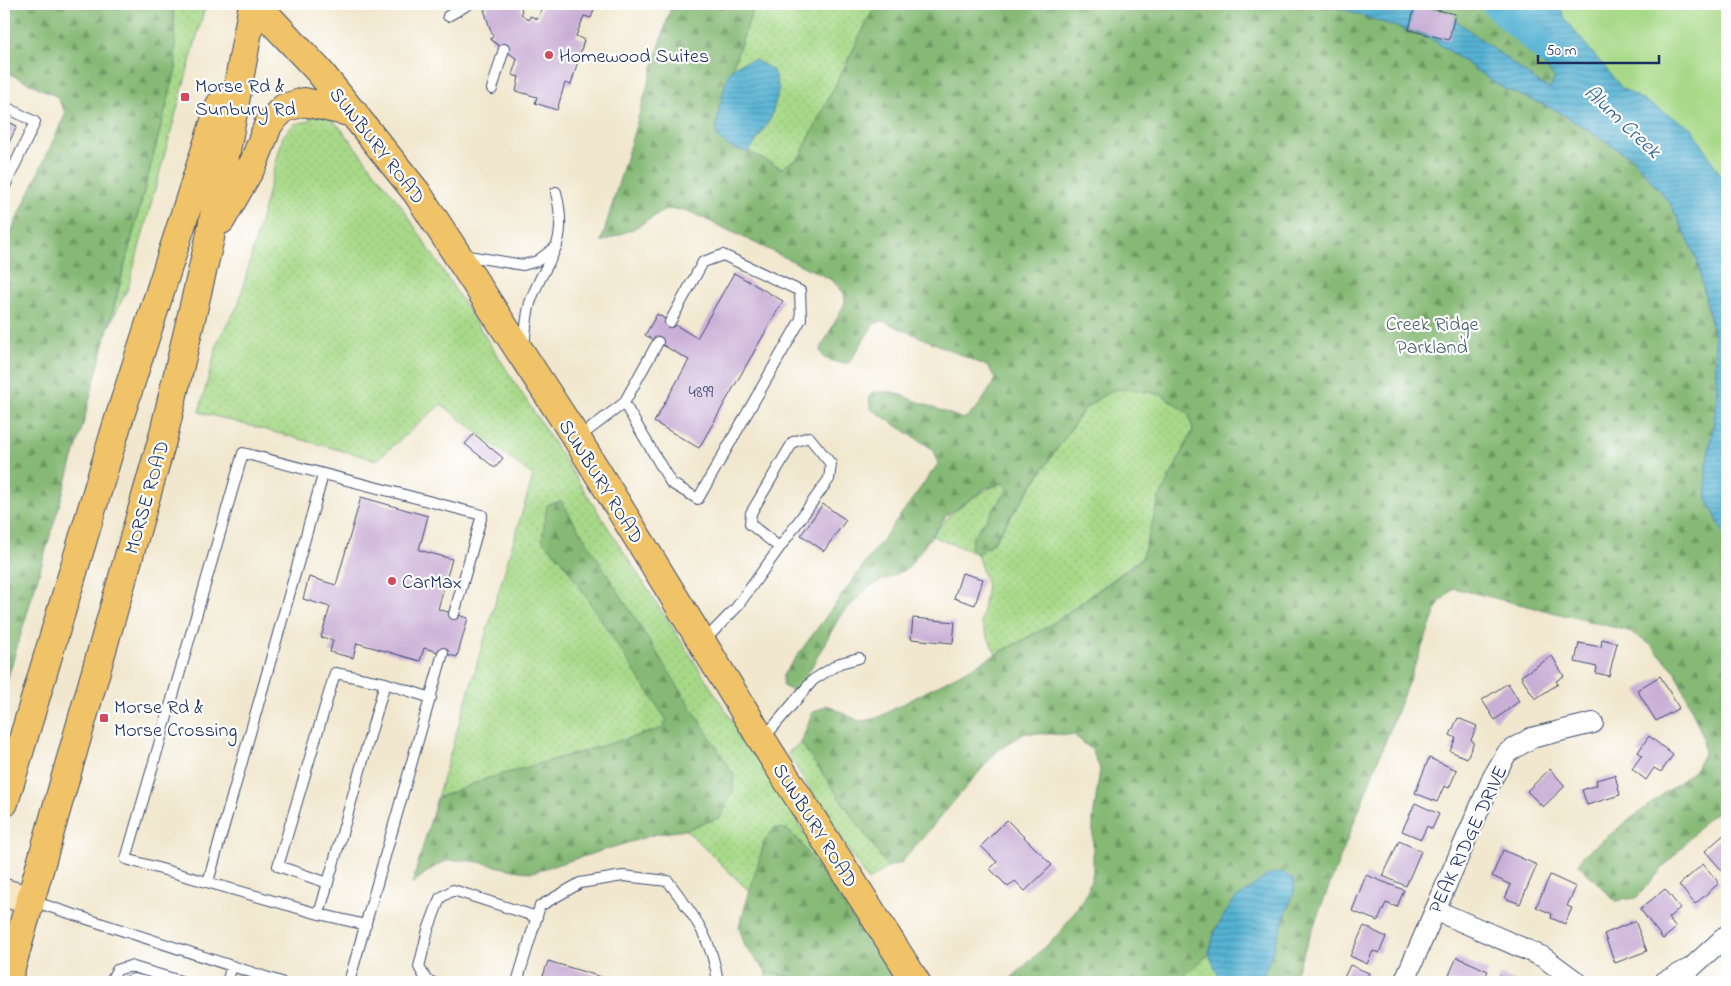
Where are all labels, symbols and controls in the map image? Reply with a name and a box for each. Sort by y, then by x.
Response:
scale bar [1538,32,1660,64]
text: 50 m [1546,40,1577,62]
place label: Homewood Suites [559,43,709,72]
marker: Homewood Suites [543,49,555,61]
place label: Morse Rd & Sunbury Rd [195,73,296,125]
water label: Alum Creek [1576,79,1668,167]
street label: SUNBURY ROAD [321,82,431,211]
marker: Morse Rd & Sunbury Rd [179,91,191,103]
park label: Creek Ridge Parkland [1386,311,1478,363]
house number: 4899 [688,380,714,406]
street label: SUNBURY ROAD [550,415,650,550]
street label: MORSE ROAD [118,438,178,558]
place label: CarMax [402,569,462,598]
marker: CarMax [386,575,398,587]
place label: Morse Rd & Morse Crossing [114,694,237,747]
marker: Morse Rd & Morse Crossing [98,712,110,724]
street label: SUNBURY ROAD [764,759,864,894]
street label: PEAK RIDGE DRIVE [1422,761,1516,919]

